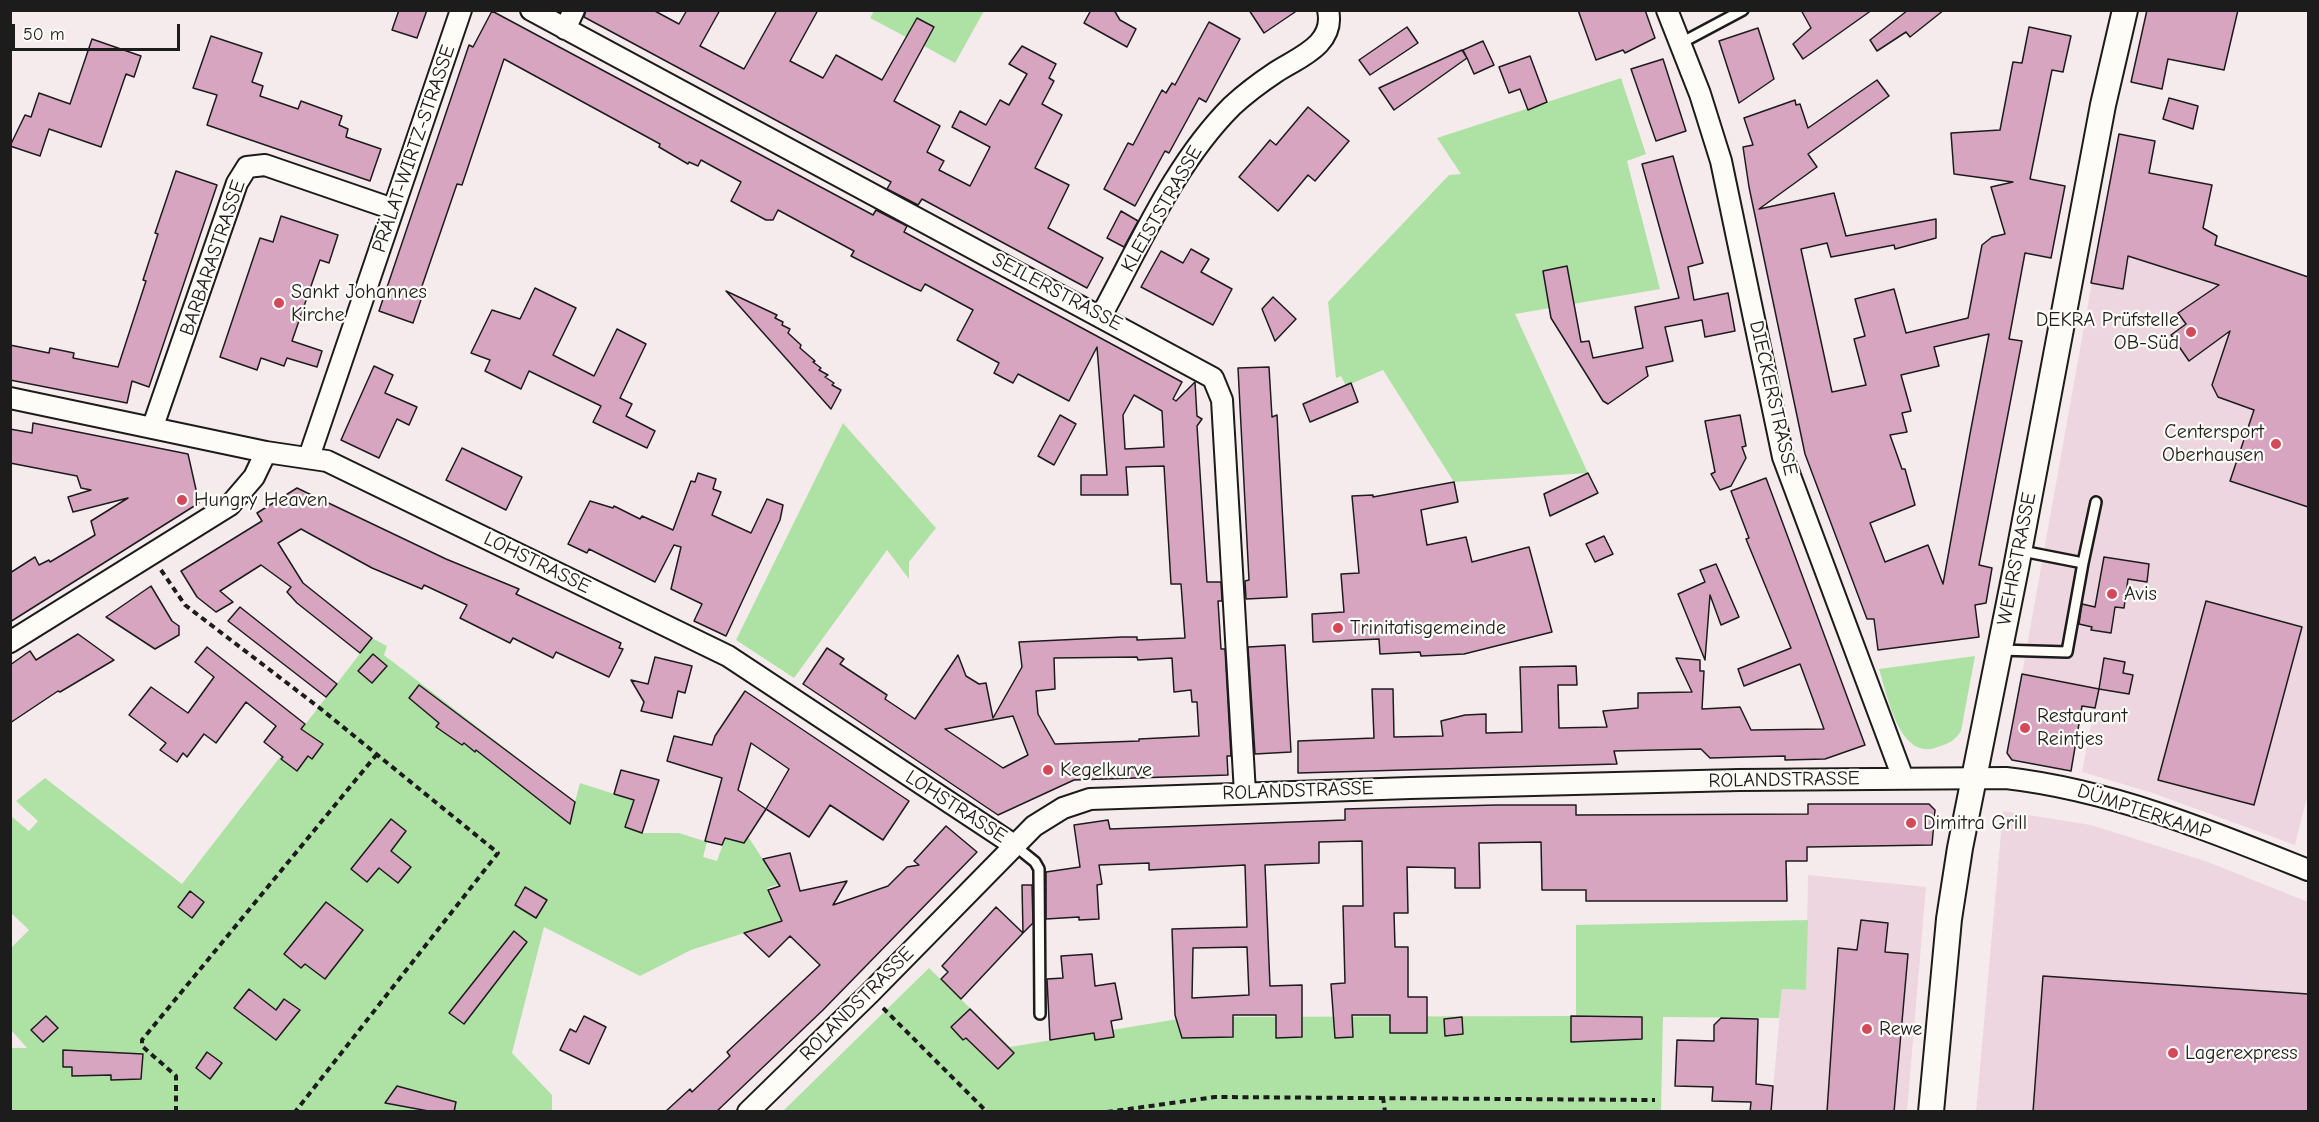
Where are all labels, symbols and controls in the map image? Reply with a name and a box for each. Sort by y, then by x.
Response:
scale bar [15,12,183,50]
text: 50 m [23,24,65,45]
street label: PRÄLAT-WIRTZ-STRASSE [367,42,461,256]
street label: KLEISTSTRASSE [1116,142,1208,276]
street label: BARBARASTRASSE [175,177,251,339]
street label: SEILERSTRASSE [988,248,1126,336]
place label: Sankt Johannes Kirche [291,280,427,327]
marker: Sankt Johannes Kirche [272,296,286,310]
place label: DEKRA Prüfstelle OB-Süd [2036,308,2179,355]
street label: DIECKERSTRASSE [1744,318,1802,478]
marker: DEKRA Prüfstelle OB-Süd [2184,325,2198,339]
place label: Centersport Oberhausen [2162,420,2264,467]
marker: Centersport Oberhausen [2269,437,2283,451]
place label: Hungry Heaven [194,488,328,512]
street label: WEHRSTRASSE [1992,490,2042,628]
marker: Hungry Heaven [175,493,189,507]
street label: LOHSTRASSE [480,527,594,599]
place label: Avis [2124,582,2157,606]
marker: Avis [2105,587,2119,601]
place label: Trinitatisgemeinde [1350,616,1506,640]
marker: Trinitatisgemeinde [1331,621,1345,635]
place label: Restaurant Reintjes [2037,704,2127,751]
marker: Restaurant Reintjes [2018,721,2032,735]
place label: Kegelkurve [1060,758,1152,782]
marker: Kegelkurve [1041,763,1055,777]
street label: LOHSTRASSE [901,765,1011,849]
street label: ROLANDSTRASSE [1708,767,1860,793]
street label: ROLANDSTRASSE [1222,776,1374,806]
street label: DÜMPTERKAMP [2074,779,2214,845]
place label: Dimitra Grill [1923,811,2027,835]
marker: Dimitra Grill [1904,816,1918,830]
street label: ROLANDSTRASSE [795,942,919,1066]
place label: Rewe [1879,1017,1922,1041]
marker: Rewe [1860,1022,1874,1036]
place label: Lagerexpress [2185,1041,2297,1065]
marker: Lagerexpress [2166,1046,2180,1060]

